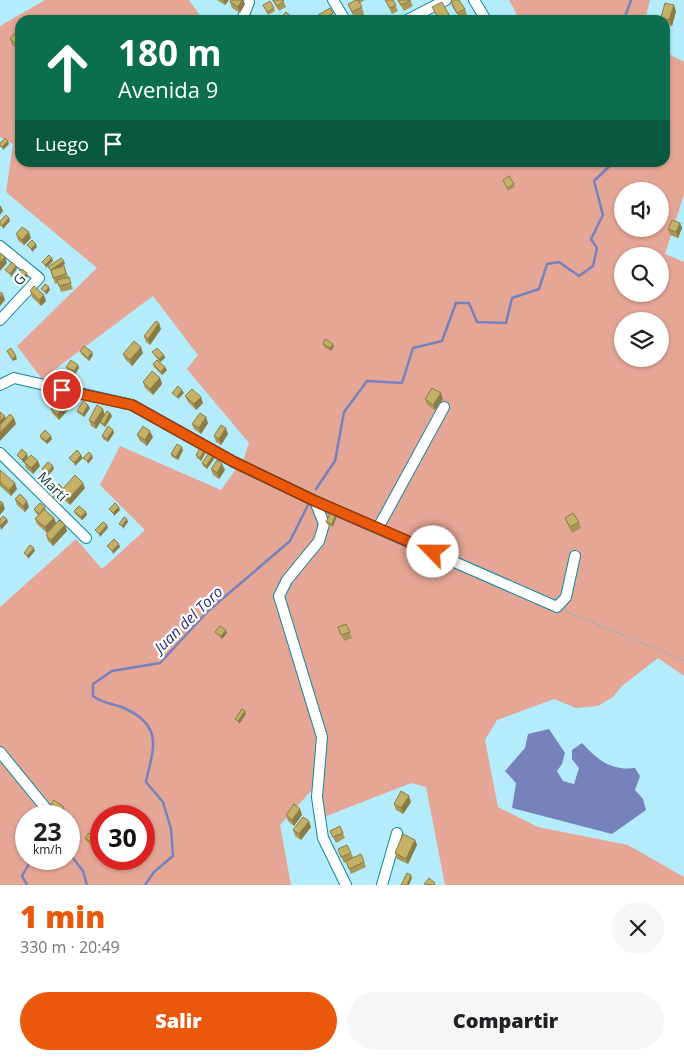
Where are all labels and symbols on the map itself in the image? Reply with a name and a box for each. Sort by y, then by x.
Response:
street label: G [9,269,29,289]
pin [41,369,83,411]
street label: Martí [34,467,72,505]
position arrow [406,525,458,577]
water label: Juan del Toro [147,581,227,659]
speed limit sign: 30 [90,805,155,870]

